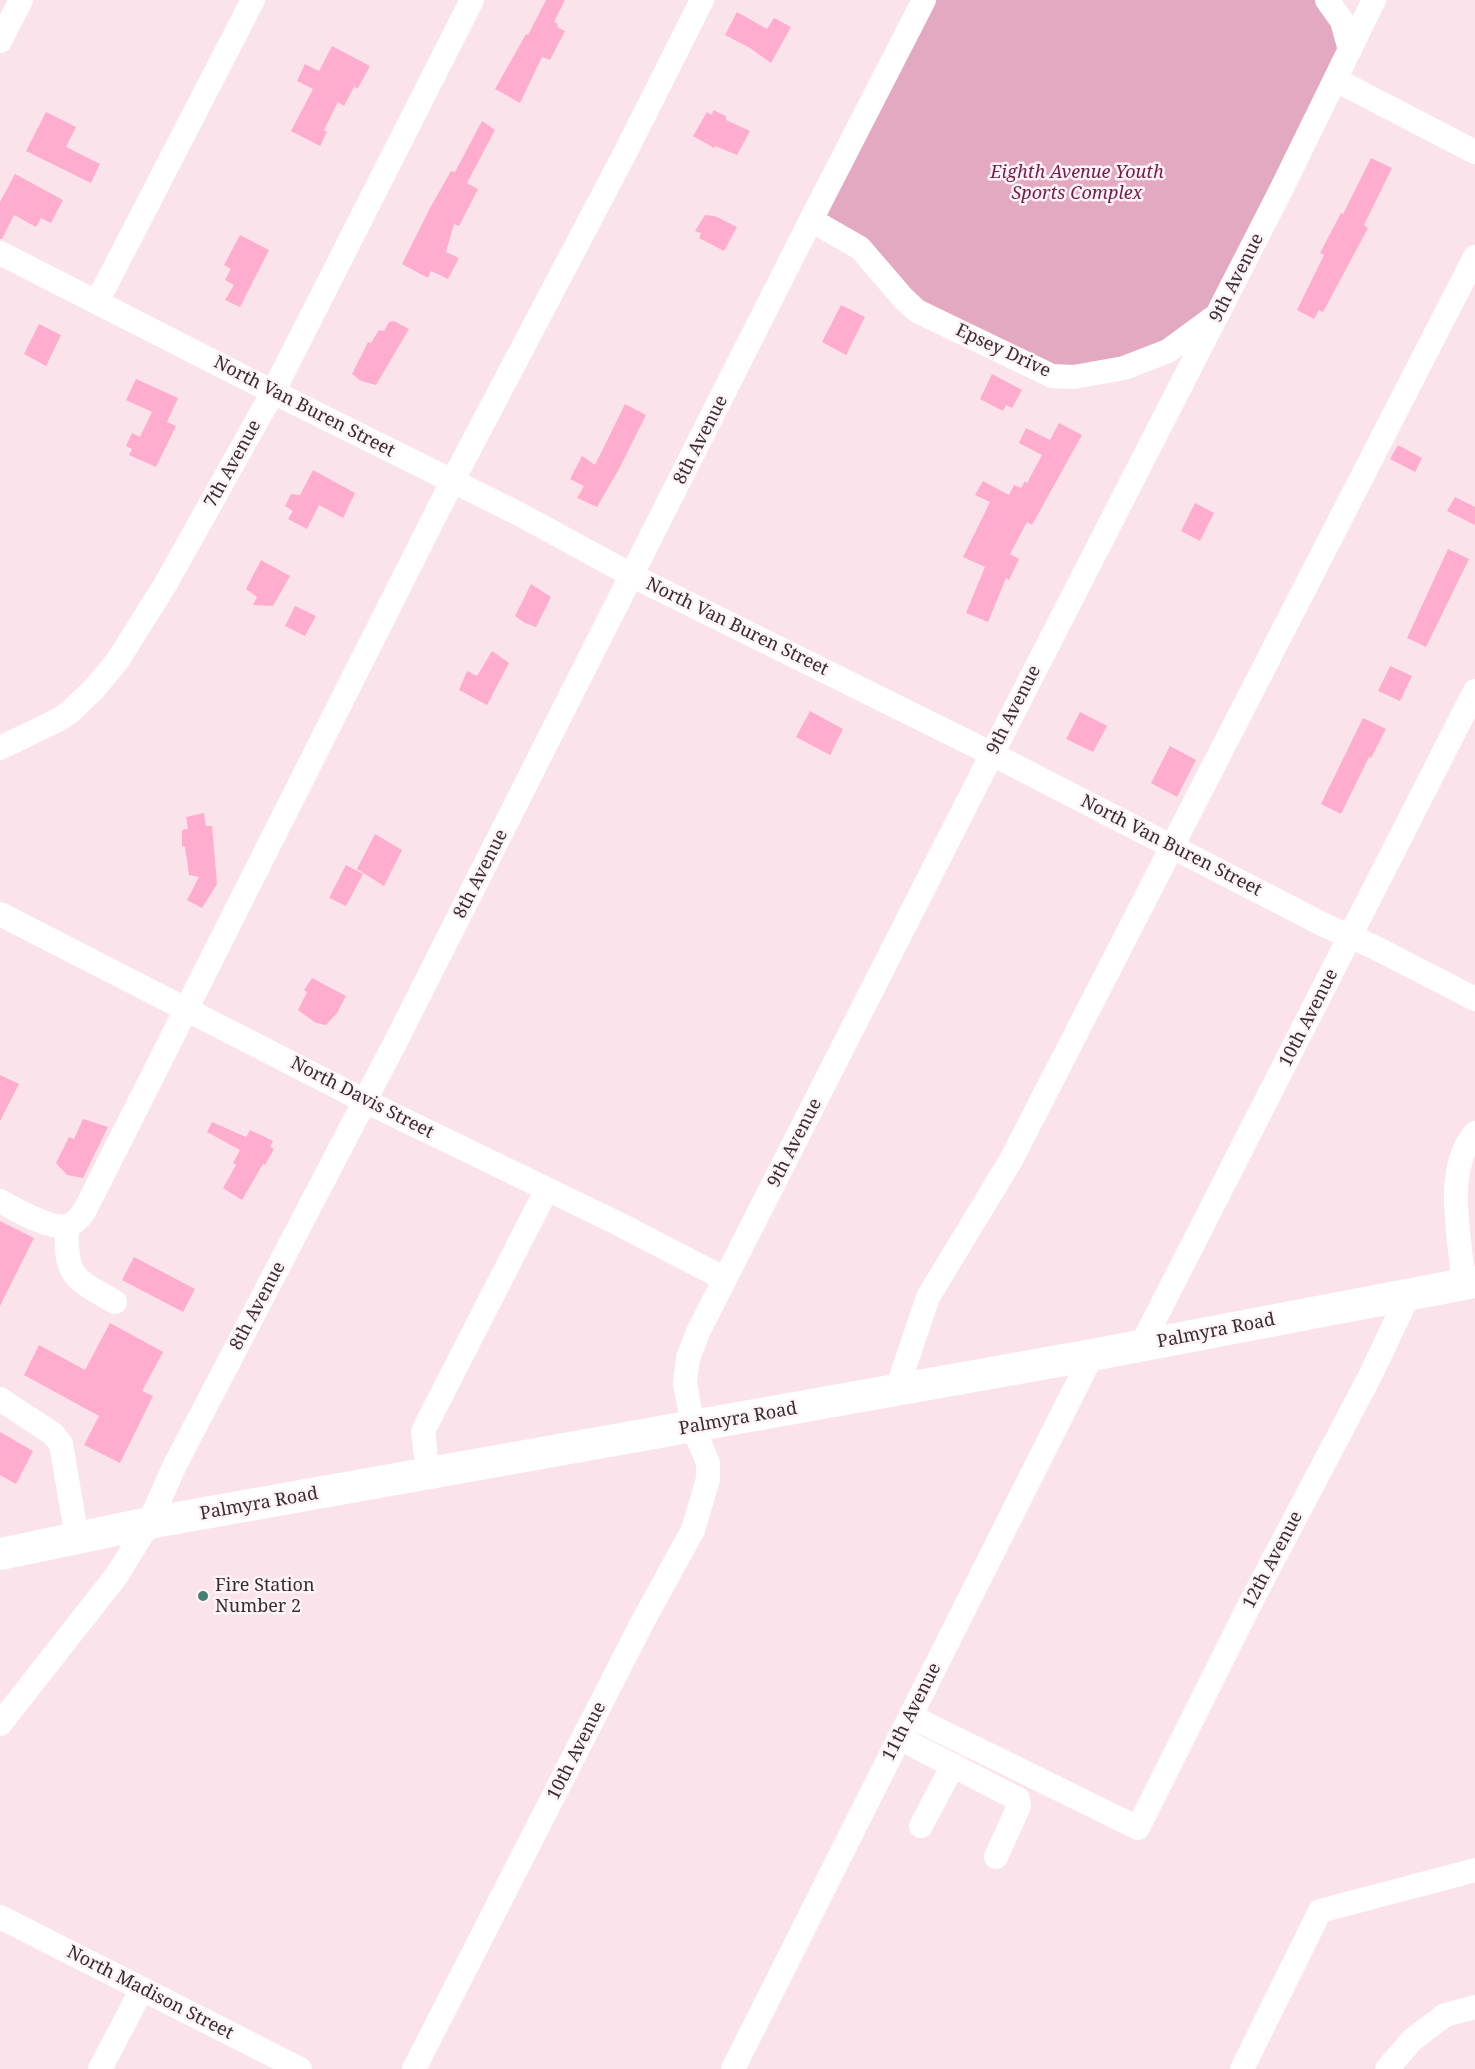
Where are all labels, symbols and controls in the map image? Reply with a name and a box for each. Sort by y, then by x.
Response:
park label: Eighth Avenue Youth Sports Complex [990,162,1164,204]
street label: 9th Avenue [1205,230,1269,326]
street label: Epsey Drive [952,320,1054,382]
street label: North Van Buren Street [210,352,398,462]
street label: 8th Avenue [669,392,733,488]
street label: 7th Avenue [200,416,266,512]
street label: North Van Buren Street [642,573,832,681]
street label: 9th Avenue [982,662,1046,758]
street label: North Van Buren Street [1077,791,1265,901]
street label: 8th Avenue [449,826,513,922]
street label: 10th Avenue [1275,965,1343,1071]
street label: North Davis Street [287,1053,437,1143]
street label: 9th Avenue [763,1095,827,1191]
street label: 8th Avenue [226,1258,290,1354]
street label: Palmyra Road [1155,1309,1277,1353]
street label: Palmyra Road [677,1398,799,1440]
street label: Palmyra Road [198,1483,320,1525]
street label: 12th Avenue [1238,1508,1308,1612]
place label: Fire Station Number 2 [215,1575,315,1618]
marker: Fire Station Number 2 [196,1589,210,1603]
street label: 11th Avenue [878,1659,946,1765]
street label: 10th Avenue [543,1698,611,1804]
street label: North Madison Street [63,1942,237,2044]

